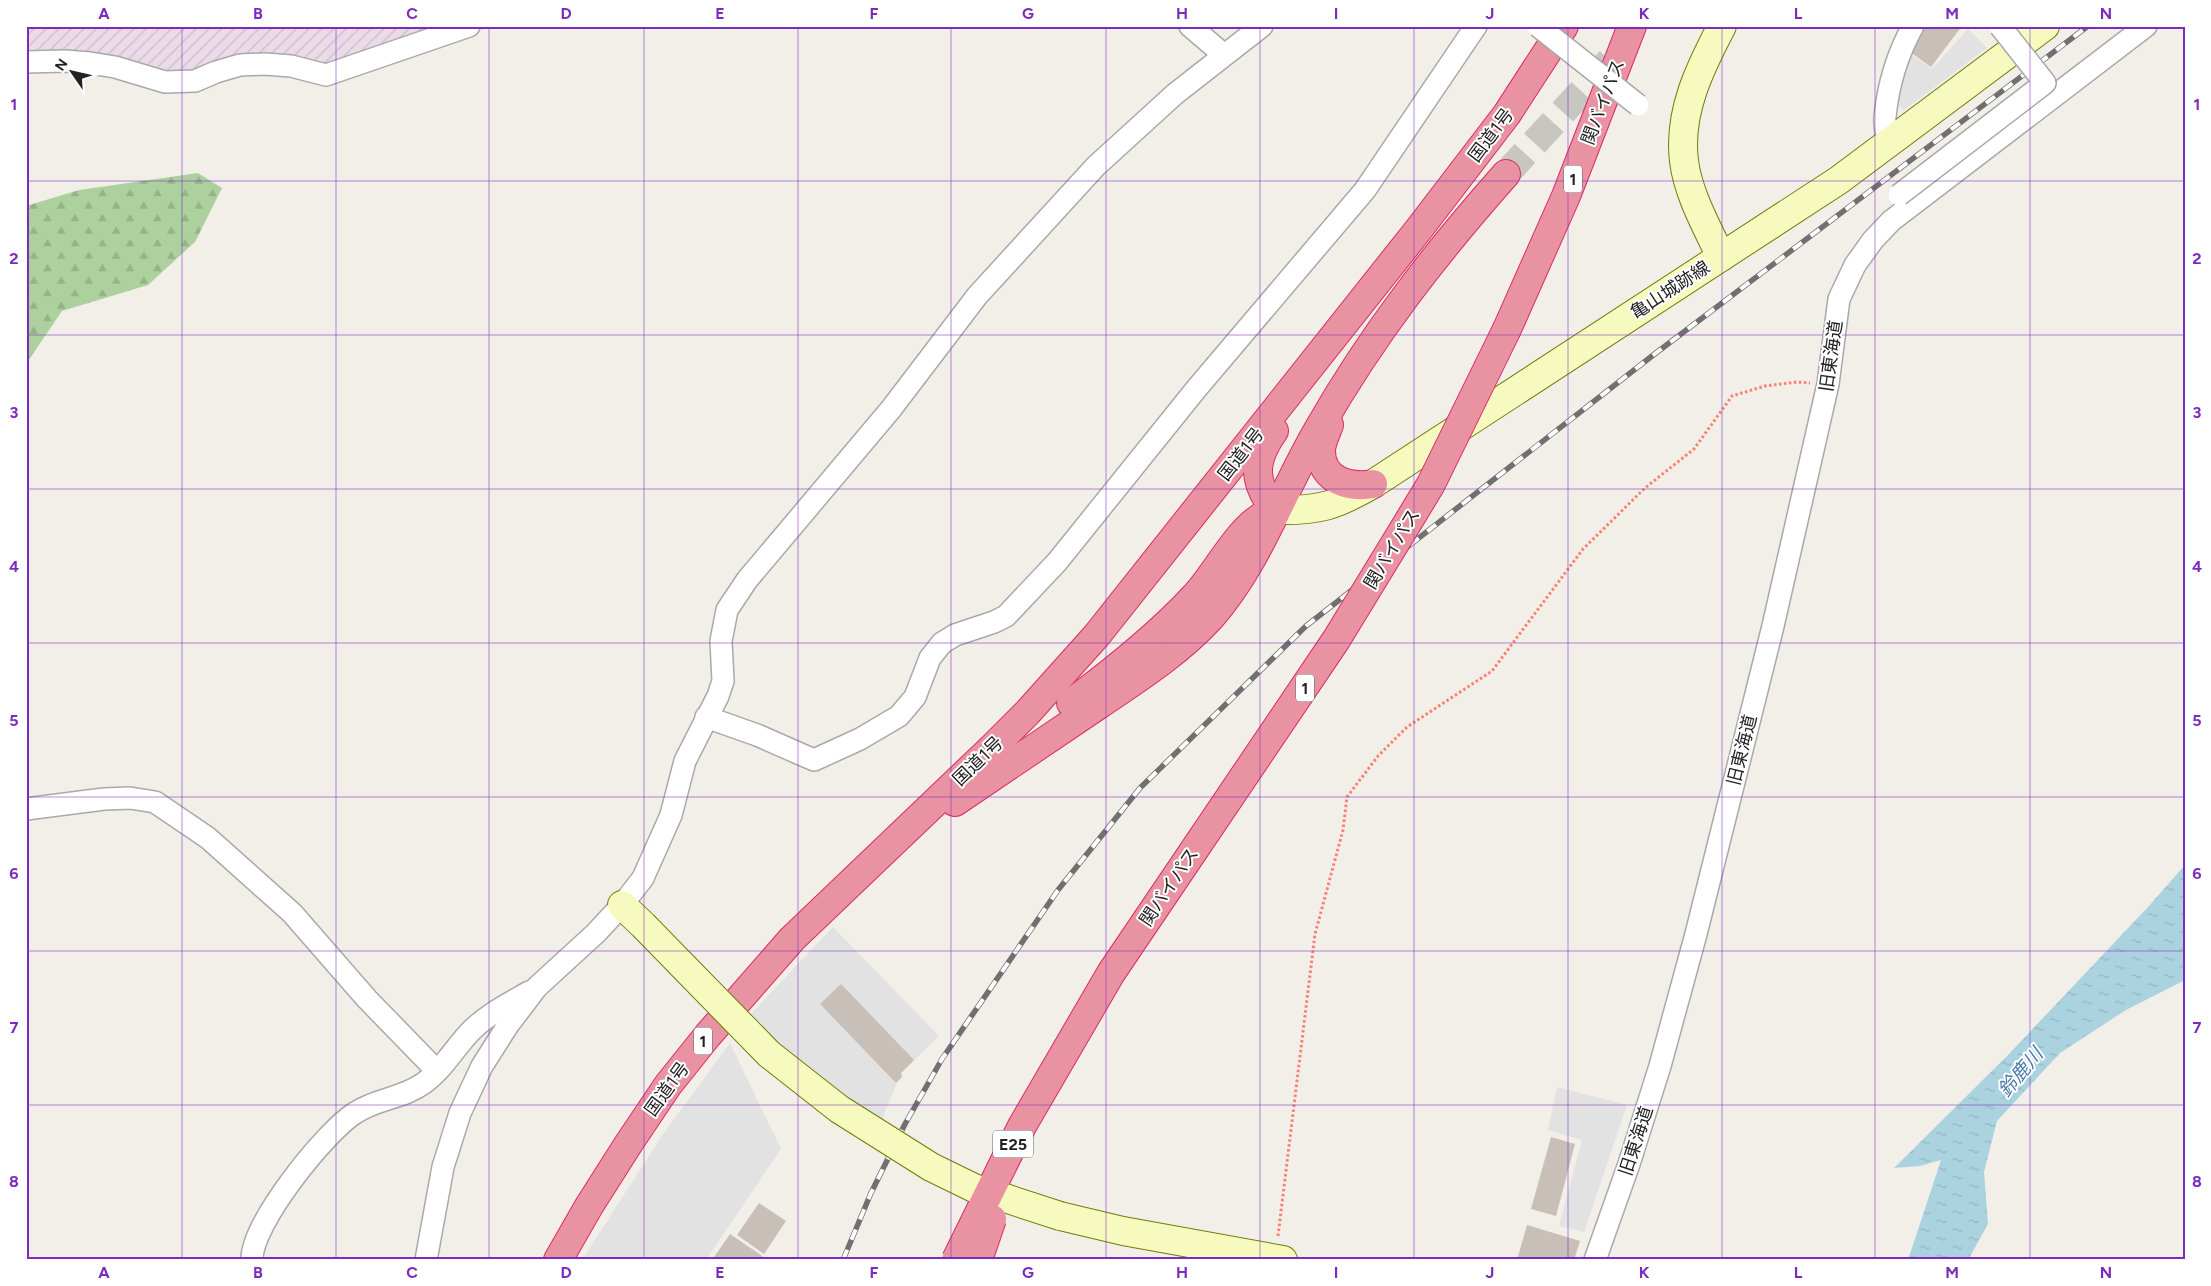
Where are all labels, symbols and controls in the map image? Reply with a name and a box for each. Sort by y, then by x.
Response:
text: A [98,4,110,23]
text: B [253,4,263,23]
text: C [406,4,418,23]
text: D [560,4,572,23]
text: E [715,4,725,23]
text: F [870,4,879,23]
text: G [1022,4,1034,23]
text: H [1176,4,1188,23]
text: I [1334,4,1338,23]
text: J [1486,4,1494,23]
text: K [1639,4,1650,23]
text: L [1794,4,1803,23]
text: M [1945,4,1959,23]
text: N [2100,4,2112,23]
north arrow [48,48,98,98]
text: N [52,56,72,74]
street label: 関バイパス [1577,56,1629,148]
text: 1 [11,95,17,114]
text: 1 [2194,95,2200,114]
street label: 国道1号 [1464,104,1518,166]
road number: 1 [1564,165,1582,192]
text: 2 [9,249,19,268]
text: 2 [2192,249,2202,268]
street label: 亀山城跡線 [1626,256,1714,324]
street label: 旧東海道 [1815,319,1847,393]
text: 3 [10,403,19,422]
text: 3 [2193,403,2202,422]
street label: 国道1号 [1213,423,1269,485]
street label: 関バイパス [1359,505,1425,593]
text: 4 [9,557,19,576]
text: 4 [2192,557,2202,576]
road number: 1 [1296,674,1314,701]
text: 5 [9,711,19,730]
text: 5 [2192,711,2202,730]
street label: 旧東海道 [1723,712,1761,788]
street label: 国道1号 [948,732,1008,790]
street label: 関バイパス [1135,844,1203,930]
text: 6 [9,864,19,883]
text: 6 [2192,864,2202,883]
text: 7 [10,1018,19,1037]
text: 7 [2193,1018,2202,1037]
road number: 1 [694,1028,712,1054]
water label: 鈴鹿川 [1993,1042,2049,1102]
street label: 国道1号 [640,1058,694,1120]
street label: 旧東海道 [1614,1103,1658,1179]
road number: E25 [993,1130,1033,1158]
text: 8 [9,1172,19,1191]
text: 8 [2192,1172,2202,1191]
text: A [98,1263,110,1282]
text: B [253,1263,263,1282]
text: C [406,1263,418,1282]
text: D [560,1263,572,1282]
text: E [715,1263,725,1282]
text: F [870,1263,879,1282]
text: G [1022,1263,1034,1282]
text: H [1176,1263,1188,1282]
text: I [1334,1263,1338,1282]
text: J [1486,1263,1494,1282]
text: K [1639,1263,1650,1282]
text: L [1794,1263,1803,1282]
text: M [1945,1263,1959,1282]
text: N [2100,1263,2112,1282]

